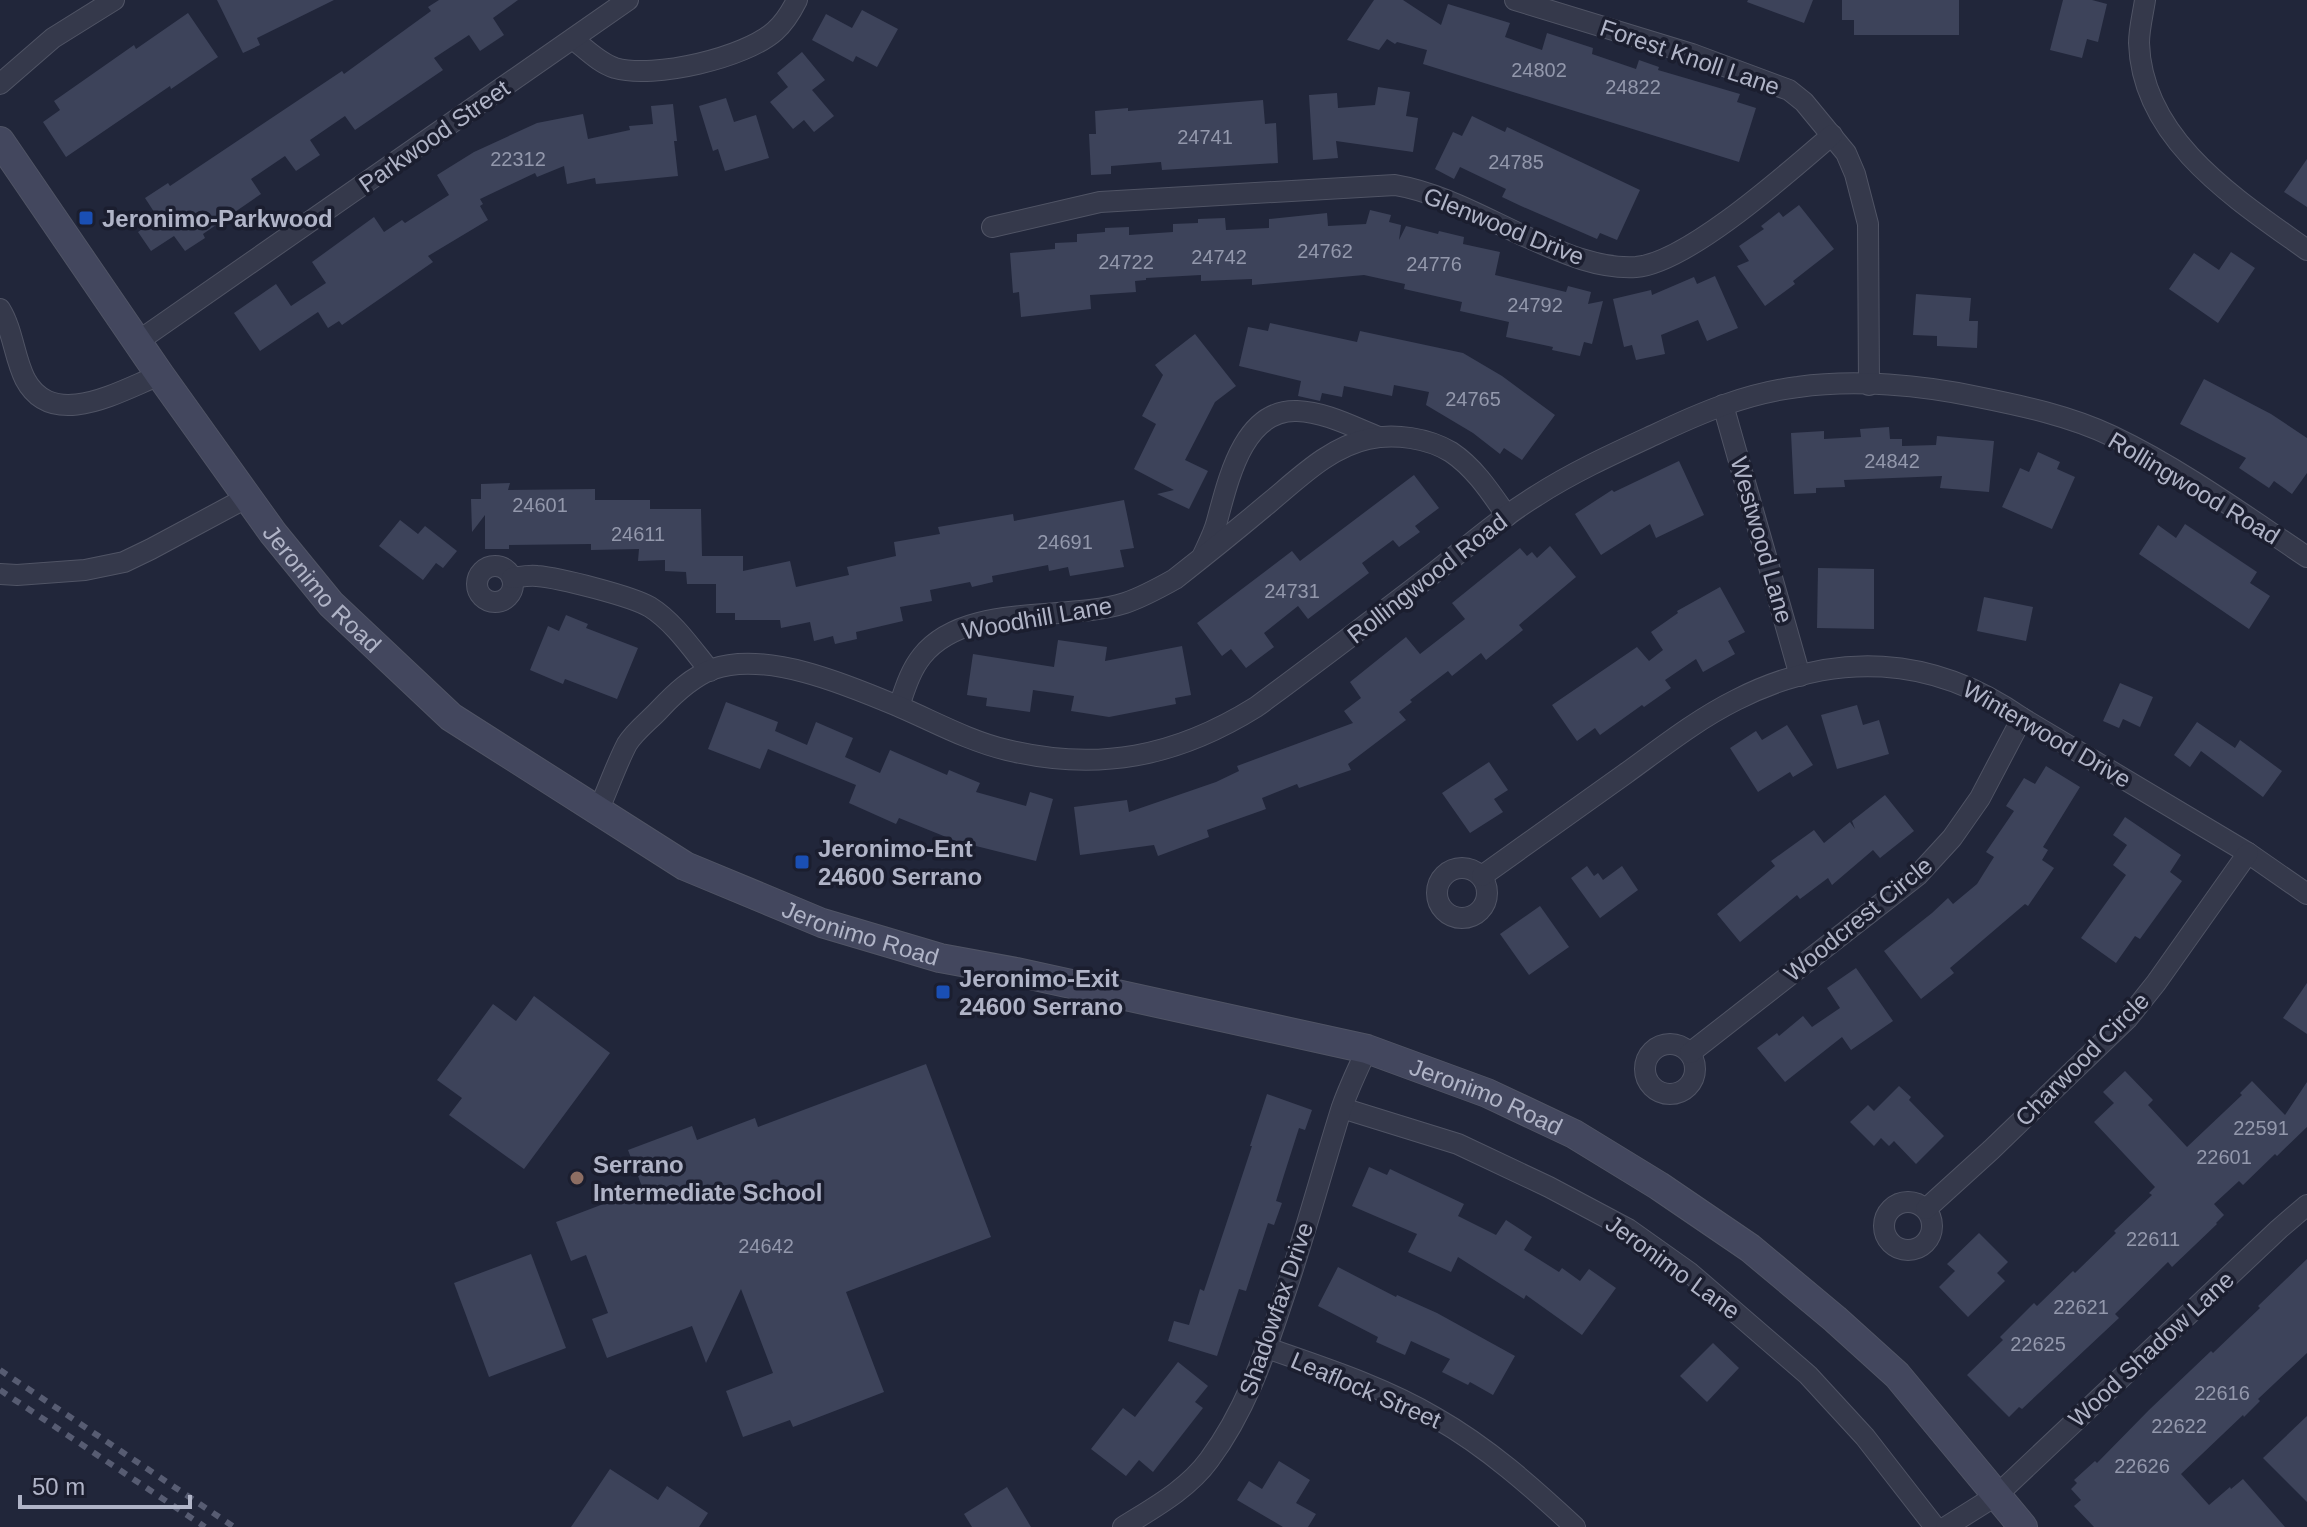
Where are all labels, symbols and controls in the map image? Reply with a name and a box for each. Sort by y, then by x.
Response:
street label: Forest Knoll Lane [1597,14,1783,100]
house number: 24802 [1511,59,1567,81]
street label: Parkwood Street [354,74,515,198]
house number: 24822 [1605,76,1661,98]
house number: 24741 [1177,126,1233,148]
house number: 22312 [490,148,546,170]
house number: 24785 [1488,151,1544,173]
street label: Glenwood Drive [1420,182,1588,270]
place label: Jeronimo-Parkwood [102,205,333,232]
marker: Jeronimo-Parkwood [77,209,95,227]
house number: 24762 [1297,240,1353,262]
house number: 24742 [1191,246,1247,268]
house number: 24722 [1098,251,1154,273]
house number: 24776 [1406,253,1462,275]
house number: 24792 [1507,294,1563,316]
house number: 24765 [1445,388,1501,410]
street label: Rollingwood Road [2104,426,2284,550]
house number: 24842 [1864,450,1920,472]
street label: Westwood Lane [1725,454,1799,626]
house number: 24601 [512,494,568,516]
street label: Rollingwood Road [1342,507,1512,649]
street label: Jeronimo Road [258,519,387,658]
house number: 24611 [611,523,665,545]
house number: 24691 [1037,531,1093,553]
house number: 24731 [1264,580,1320,602]
street label: Woodhill Lane [960,592,1114,644]
street label: Winterwood Drive [1958,675,2136,793]
place label: Jeronimo-Ent 24600 Serrano [818,835,982,890]
street label: Woodcrest Circle [1779,851,1937,987]
marker: Jeronimo-Ent 24600 Serrano [793,853,811,871]
street label: Jeronimo Road [779,895,942,970]
place label: Jeronimo-Exit 24600 Serrano [959,965,1123,1020]
marker: Jeronimo-Exit 24600 Serrano [934,983,952,1001]
street label: Charwood Circle [2010,987,2154,1131]
street label: Jeronimo Road [1406,1052,1567,1140]
house number: 22591 [2233,1117,2289,1139]
house number: 22601 [2196,1146,2252,1168]
place label: Serrano Intermediate School [593,1151,822,1206]
marker: Serrano Intermediate School [568,1169,586,1187]
street label: Jeronimo Lane [1601,1209,1745,1325]
street label: Shadowfax Drive [1234,1219,1318,1399]
house number: 22611 [2126,1228,2180,1250]
house number: 24642 [738,1235,794,1257]
street label: Wood Shadow Lane [2063,1266,2239,1432]
house number: 22621 [2053,1296,2109,1318]
house number: 22625 [2010,1333,2066,1355]
street label: Leaflock Street [1287,1346,1445,1434]
house number: 22616 [2194,1382,2250,1404]
house number: 22622 [2151,1415,2207,1437]
house number: 22626 [2114,1455,2170,1477]
scale bar [20,1459,190,1509]
text: 50 m [32,1473,85,1500]

